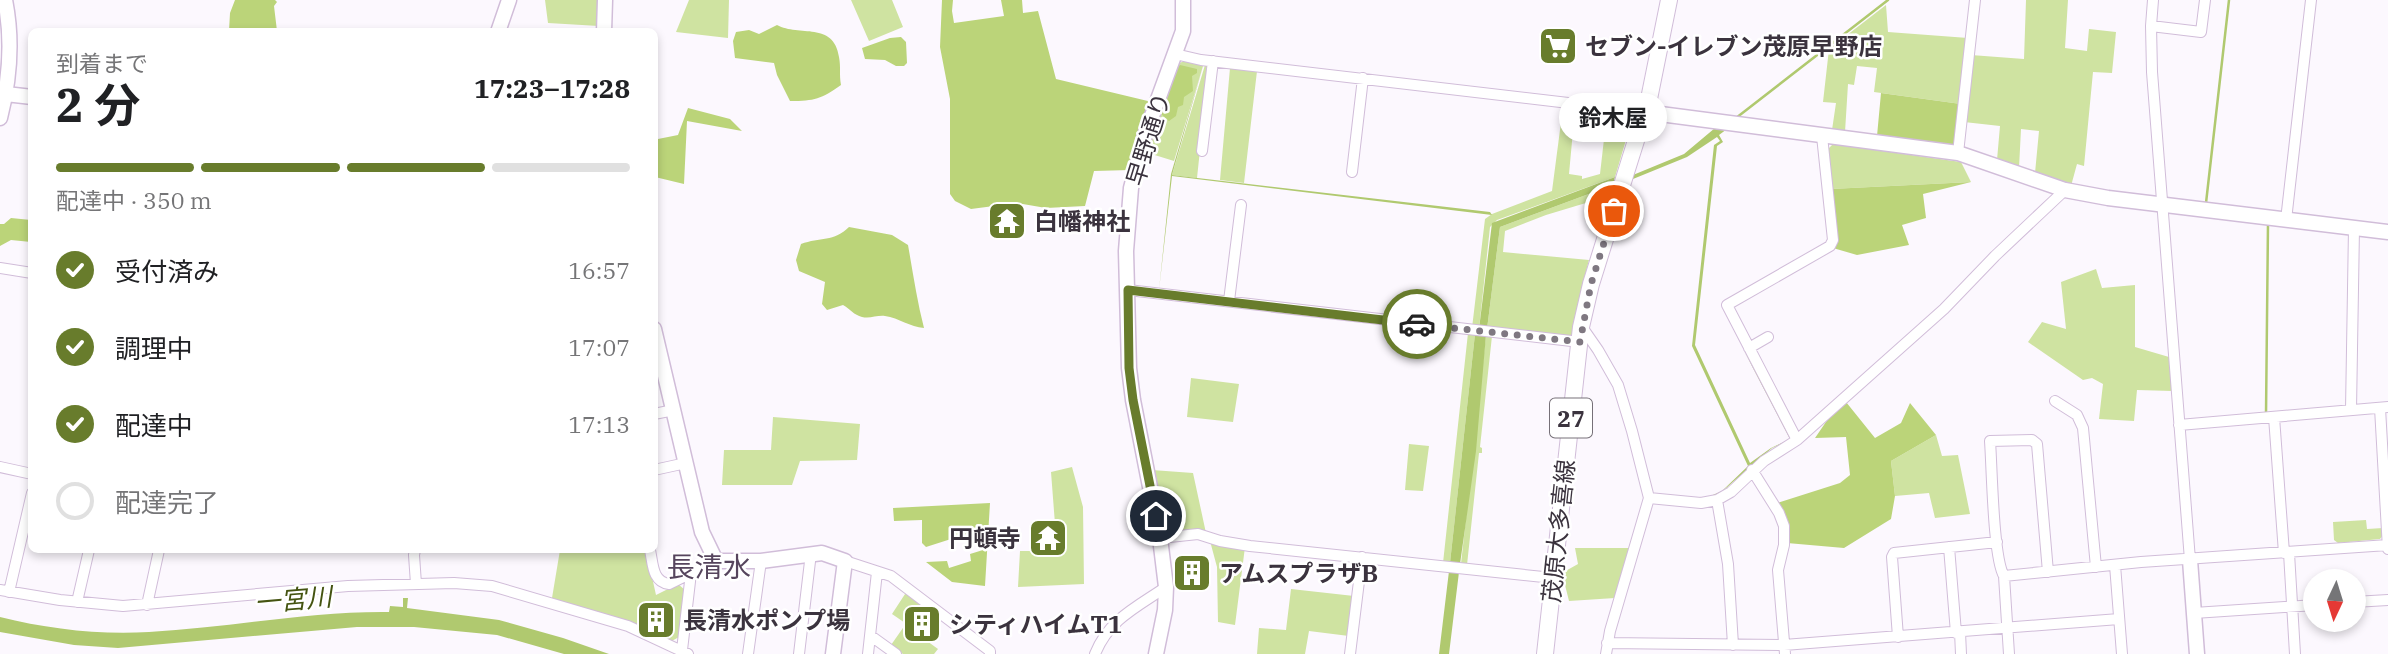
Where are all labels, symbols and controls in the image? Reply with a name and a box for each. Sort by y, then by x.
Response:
supermarket icon: セブン-イレブン茂原早野店 [1537,25,1579,67]
place label: セブン-イレブン茂原早野店 [1585,30,1883,62]
text: 到着まで [56,48,148,78]
text: 17:23–17:28 [474,71,630,105]
text: 2 分 [56,75,140,135]
street label: 早野通り [1119,88,1177,190]
callout: 鈴木屋 [1560,92,1668,141]
text: 鈴木屋 [1579,102,1648,132]
pin [1584,181,1644,241]
text: 配達中 · 350 m [56,185,212,215]
icon: bag [1595,192,1633,230]
temple icon: 白幡神社 [986,200,1028,242]
place label: 白幡神社 [1034,205,1130,237]
icon: check [56,251,94,289]
text: 受付済み [115,254,219,288]
text: 16:57 [568,255,630,285]
courier [1382,289,1452,359]
icon: car [1398,305,1436,343]
icon: check [56,328,94,366]
text: 調理中 [115,331,193,365]
text: 17:07 [568,332,630,362]
road number: 27 [1550,398,1592,438]
icon: check [56,405,94,443]
text: 配達中 [115,408,193,442]
text: 17:13 [568,409,630,439]
street label: 茂原大多喜線 [1535,458,1581,604]
text: 配達完了 [115,485,219,519]
pin [1126,486,1186,546]
icon: home [1137,497,1175,535]
temple icon: 円頓寺 [1027,517,1069,559]
place label: 円頓寺 [949,522,1021,554]
district label: 長清水 [667,548,751,585]
building icon: アムスプラザB [1171,552,1213,594]
place label: アムスプラザB [1219,557,1378,589]
north arrow [2303,569,2366,632]
map controls [2303,569,2366,632]
water label: 一宮川 [253,578,336,619]
building icon: 長清水ポンプ場 [635,599,677,641]
building icon: シティハイムT1 [901,603,943,645]
place label: 長清水ポンプ場 [683,604,850,636]
place label: シティハイムT1 [949,608,1122,640]

